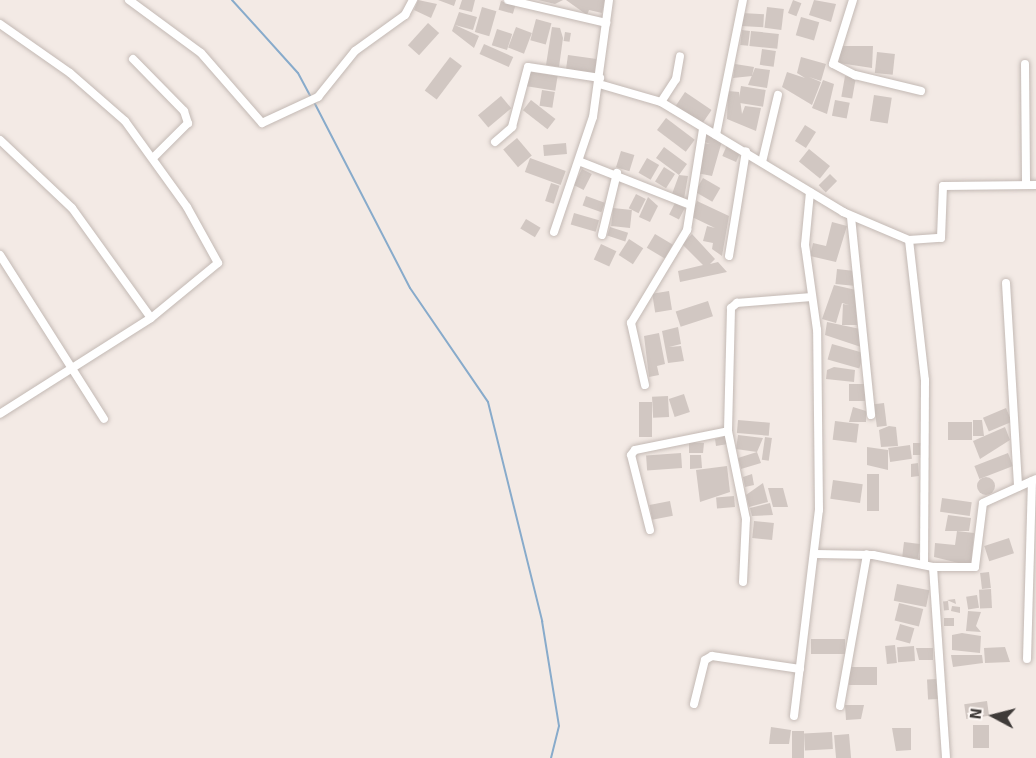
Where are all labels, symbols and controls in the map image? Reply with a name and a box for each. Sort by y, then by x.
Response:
north arrow [964,686,1024,746]
text: N [966,707,987,721]

